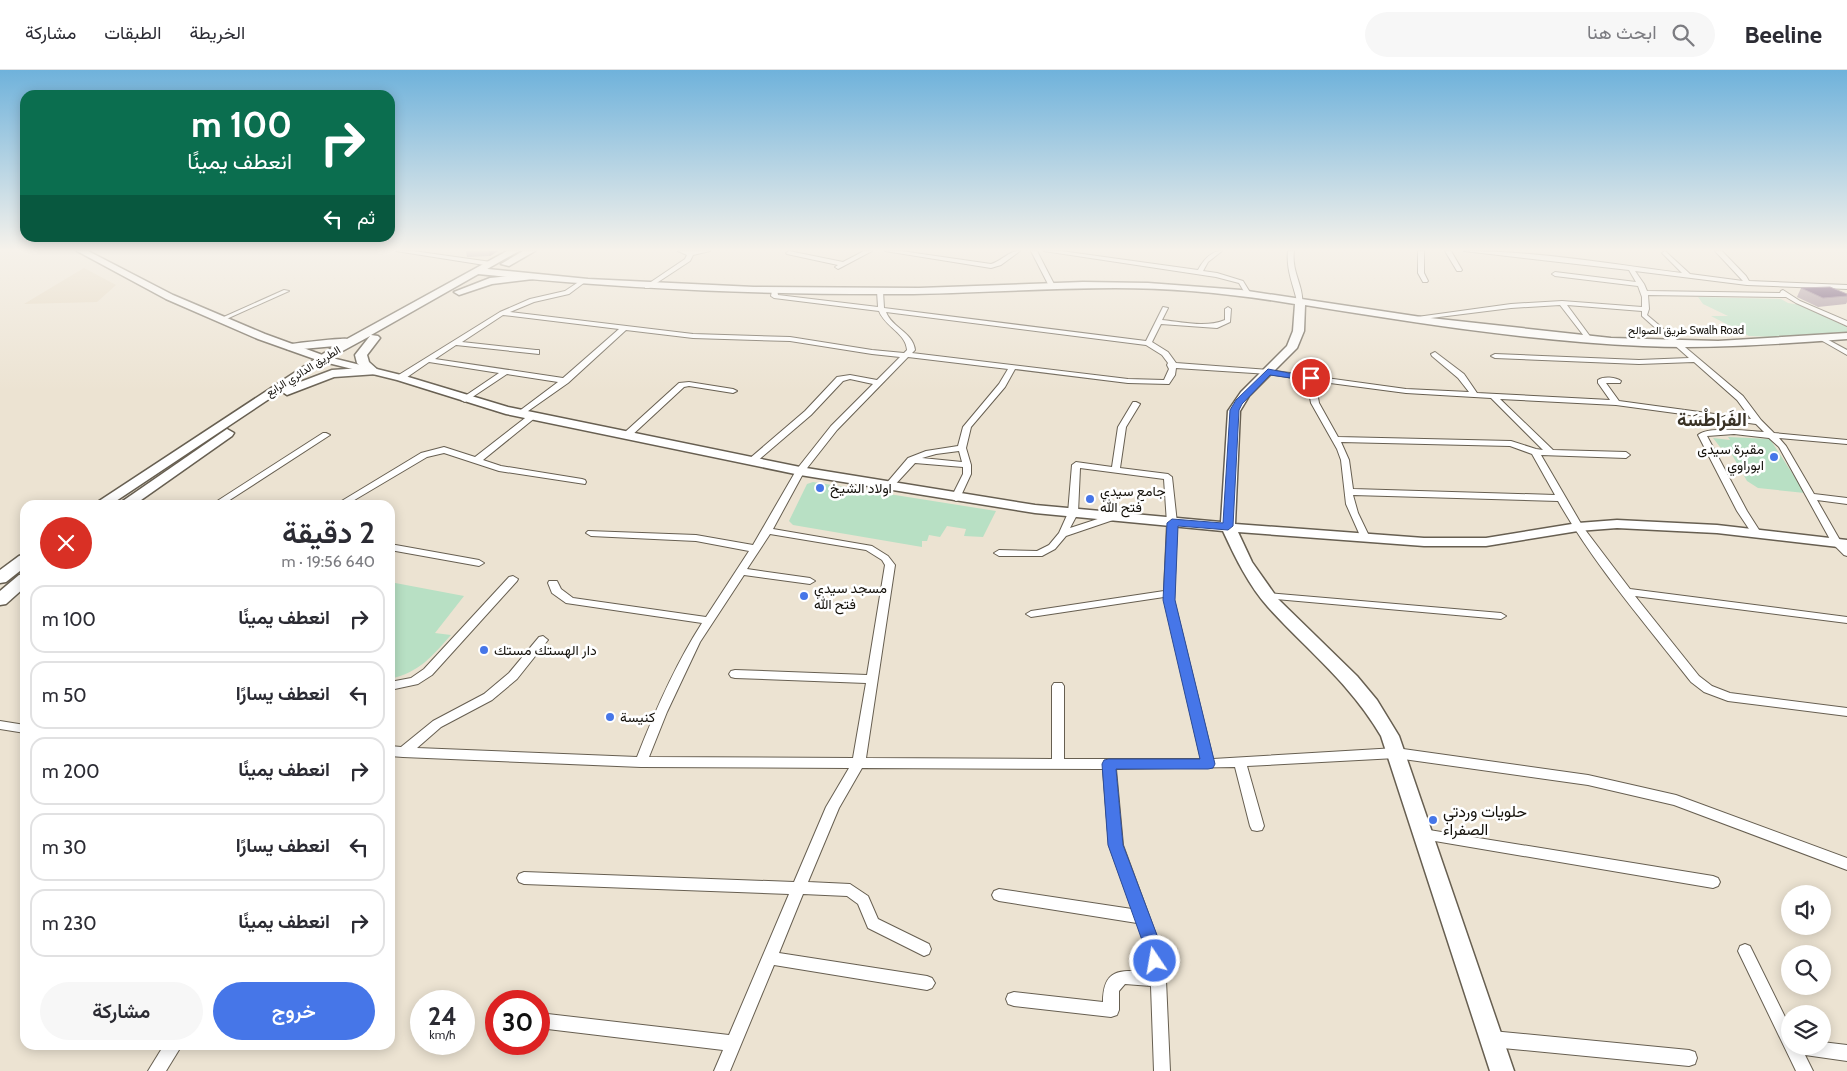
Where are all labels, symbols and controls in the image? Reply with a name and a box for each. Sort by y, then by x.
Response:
search box [1365,12,1715,57]
text: Beeline [1745,20,1822,49]
text: ابحث هنا [1587,21,1657,44]
icon: search [1669,21,1697,49]
text: مشاركة [25,22,76,44]
text: الطبقات [104,22,161,44]
text: الخريطة [189,22,245,44]
text: 100 m [191,103,292,146]
icon: right [310,110,375,175]
text: انعطف يمينًا [187,148,292,175]
icon: left [319,205,347,233]
text: ثم [357,206,375,229]
street label: طريق الصوالح Swalh Road [1628,323,1744,338]
street label: الطريق الدائري الرابع [263,342,345,402]
pin [1290,357,1332,399]
icon: arrive [1297,364,1325,392]
district label: الفَرَاطْسَة [1677,408,1747,432]
place label: مقبرة سيدى ابوراوي [1697,440,1764,477]
marker: مقبرة سيدى ابوراوي [1768,451,1780,463]
place label: اولاد الشيخ [830,479,892,499]
marker: اولاد الشيخ [814,482,826,494]
place label: جامع سيدي فتح الله [1100,482,1166,518]
marker: جامع سيدي فتح الله [1084,493,1096,505]
text: 2 دقيقة [282,514,375,551]
button: close [40,517,92,569]
text: 640 m · 19:56 [281,552,375,571]
place label: مسجد سيدي فتح الله [814,579,887,615]
marker: مسجد سيدي فتح الله [798,590,810,602]
icon: right [345,605,373,633]
text: انعطف يمينًا [238,606,330,629]
text: 100 m [42,608,96,631]
place label: دار الهستك مستك [494,641,597,659]
marker: دار الهستك مستك [478,644,490,656]
icon: left [345,681,373,709]
text: انعطف يسارًا [236,682,330,705]
text: 50 m [42,684,87,707]
place label: كنيسة [620,708,655,726]
marker: كنيسة [604,711,616,723]
icon: right [345,757,373,785]
text: انعطف يمينًا [238,758,330,781]
text: 200 m [42,760,99,783]
place label: حلويات وردتي الصفراء [1443,802,1527,840]
marker: حلويات وردتي الصفراء [1427,814,1439,826]
icon: left [345,833,373,861]
text: انعطف يسارًا [236,834,330,857]
text: 30 m [42,836,87,859]
map controls [1781,885,1831,1055]
button: sound [1781,885,1831,935]
icon: right [345,909,373,937]
text: انعطف يمينًا [238,910,330,933]
text: 230 m [42,912,96,935]
position arrow [1128,934,1180,986]
button: search [1781,945,1831,995]
button: مشاركة [40,982,203,1040]
button: خروج [213,982,375,1040]
speed limit sign: 30 [485,990,550,1055]
text: 24 [428,1001,457,1031]
button: layers [1781,1005,1831,1055]
text: km/h [429,1027,456,1042]

